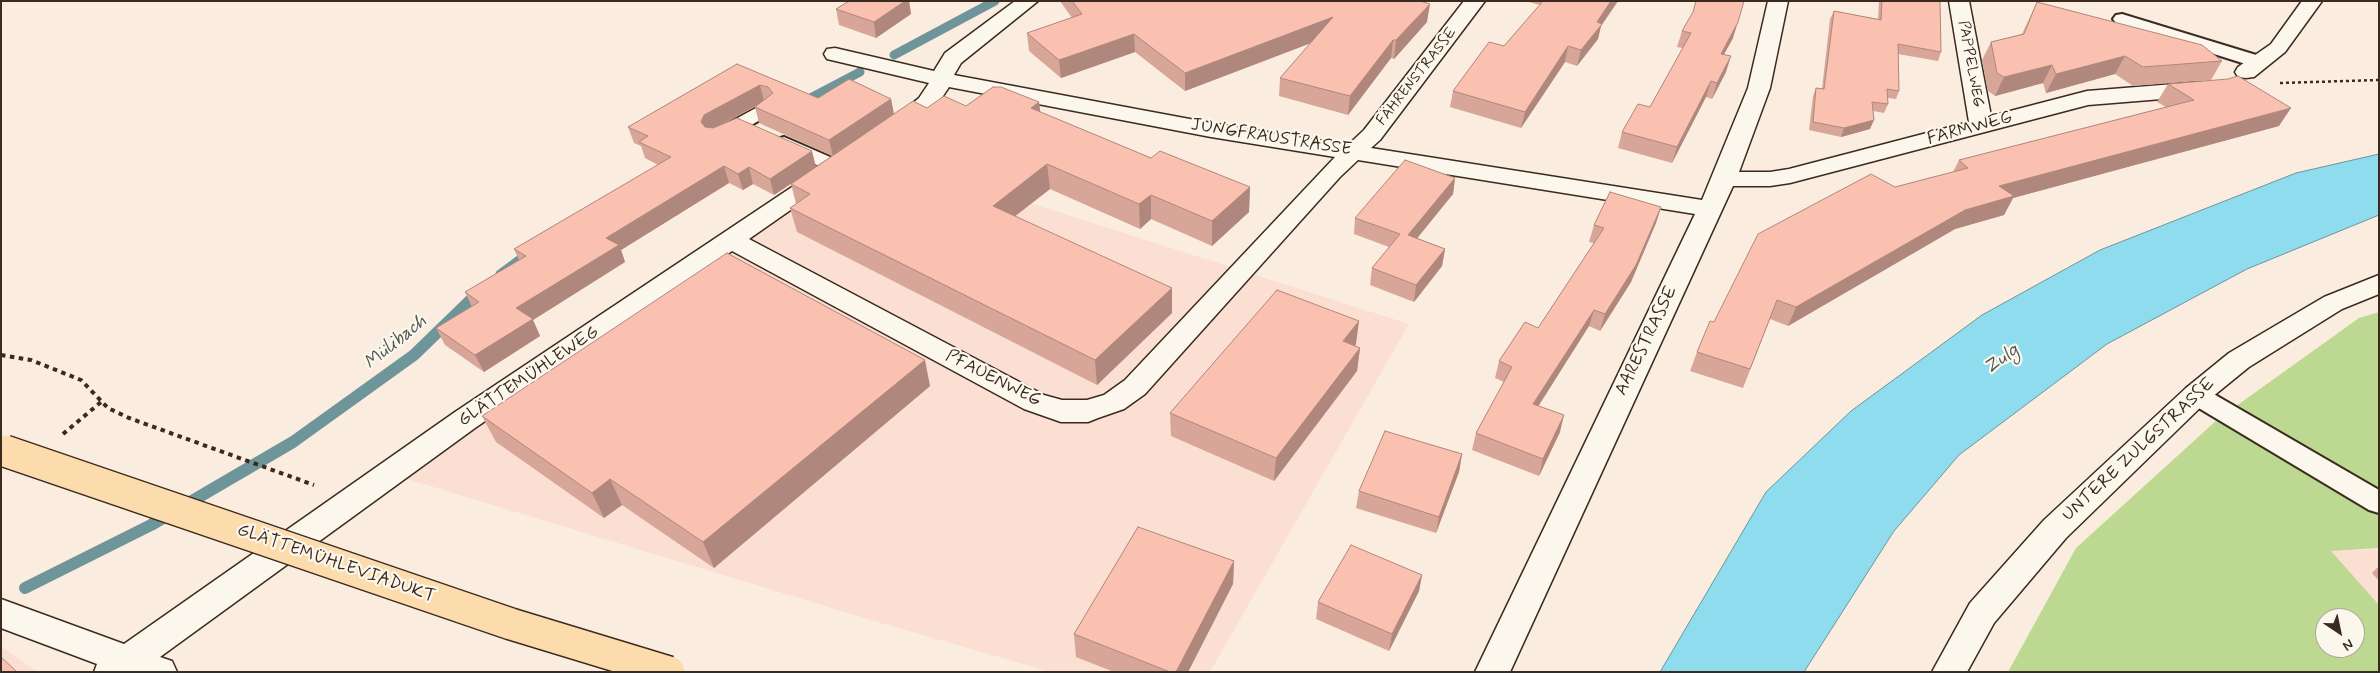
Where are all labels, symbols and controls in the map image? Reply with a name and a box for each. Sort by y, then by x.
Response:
street label: PAPPELWEG [1954,19,1986,109]
street label: FÄHRENSTRASSE [1373,24,1461,130]
street label: FARMWEG [1925,107,2015,151]
street label: JUNGFRAUSTRASSE [1189,115,1353,161]
street label: AARESTRASSE [1611,283,1683,399]
water label: Mülibach [360,311,432,375]
street label: GLÄTTEMÜHLEWEG [455,322,603,432]
water label: Zulg [1980,340,2024,380]
street label: PFAUENWEG [942,346,1044,412]
street label: UNTERE ZULGSTRASSE [2058,374,2220,526]
street label: GLÄTTEMÜHLEVIADUKT [234,520,438,608]
north arrow [2315,608,2365,658]
text: N [2339,635,2357,655]

